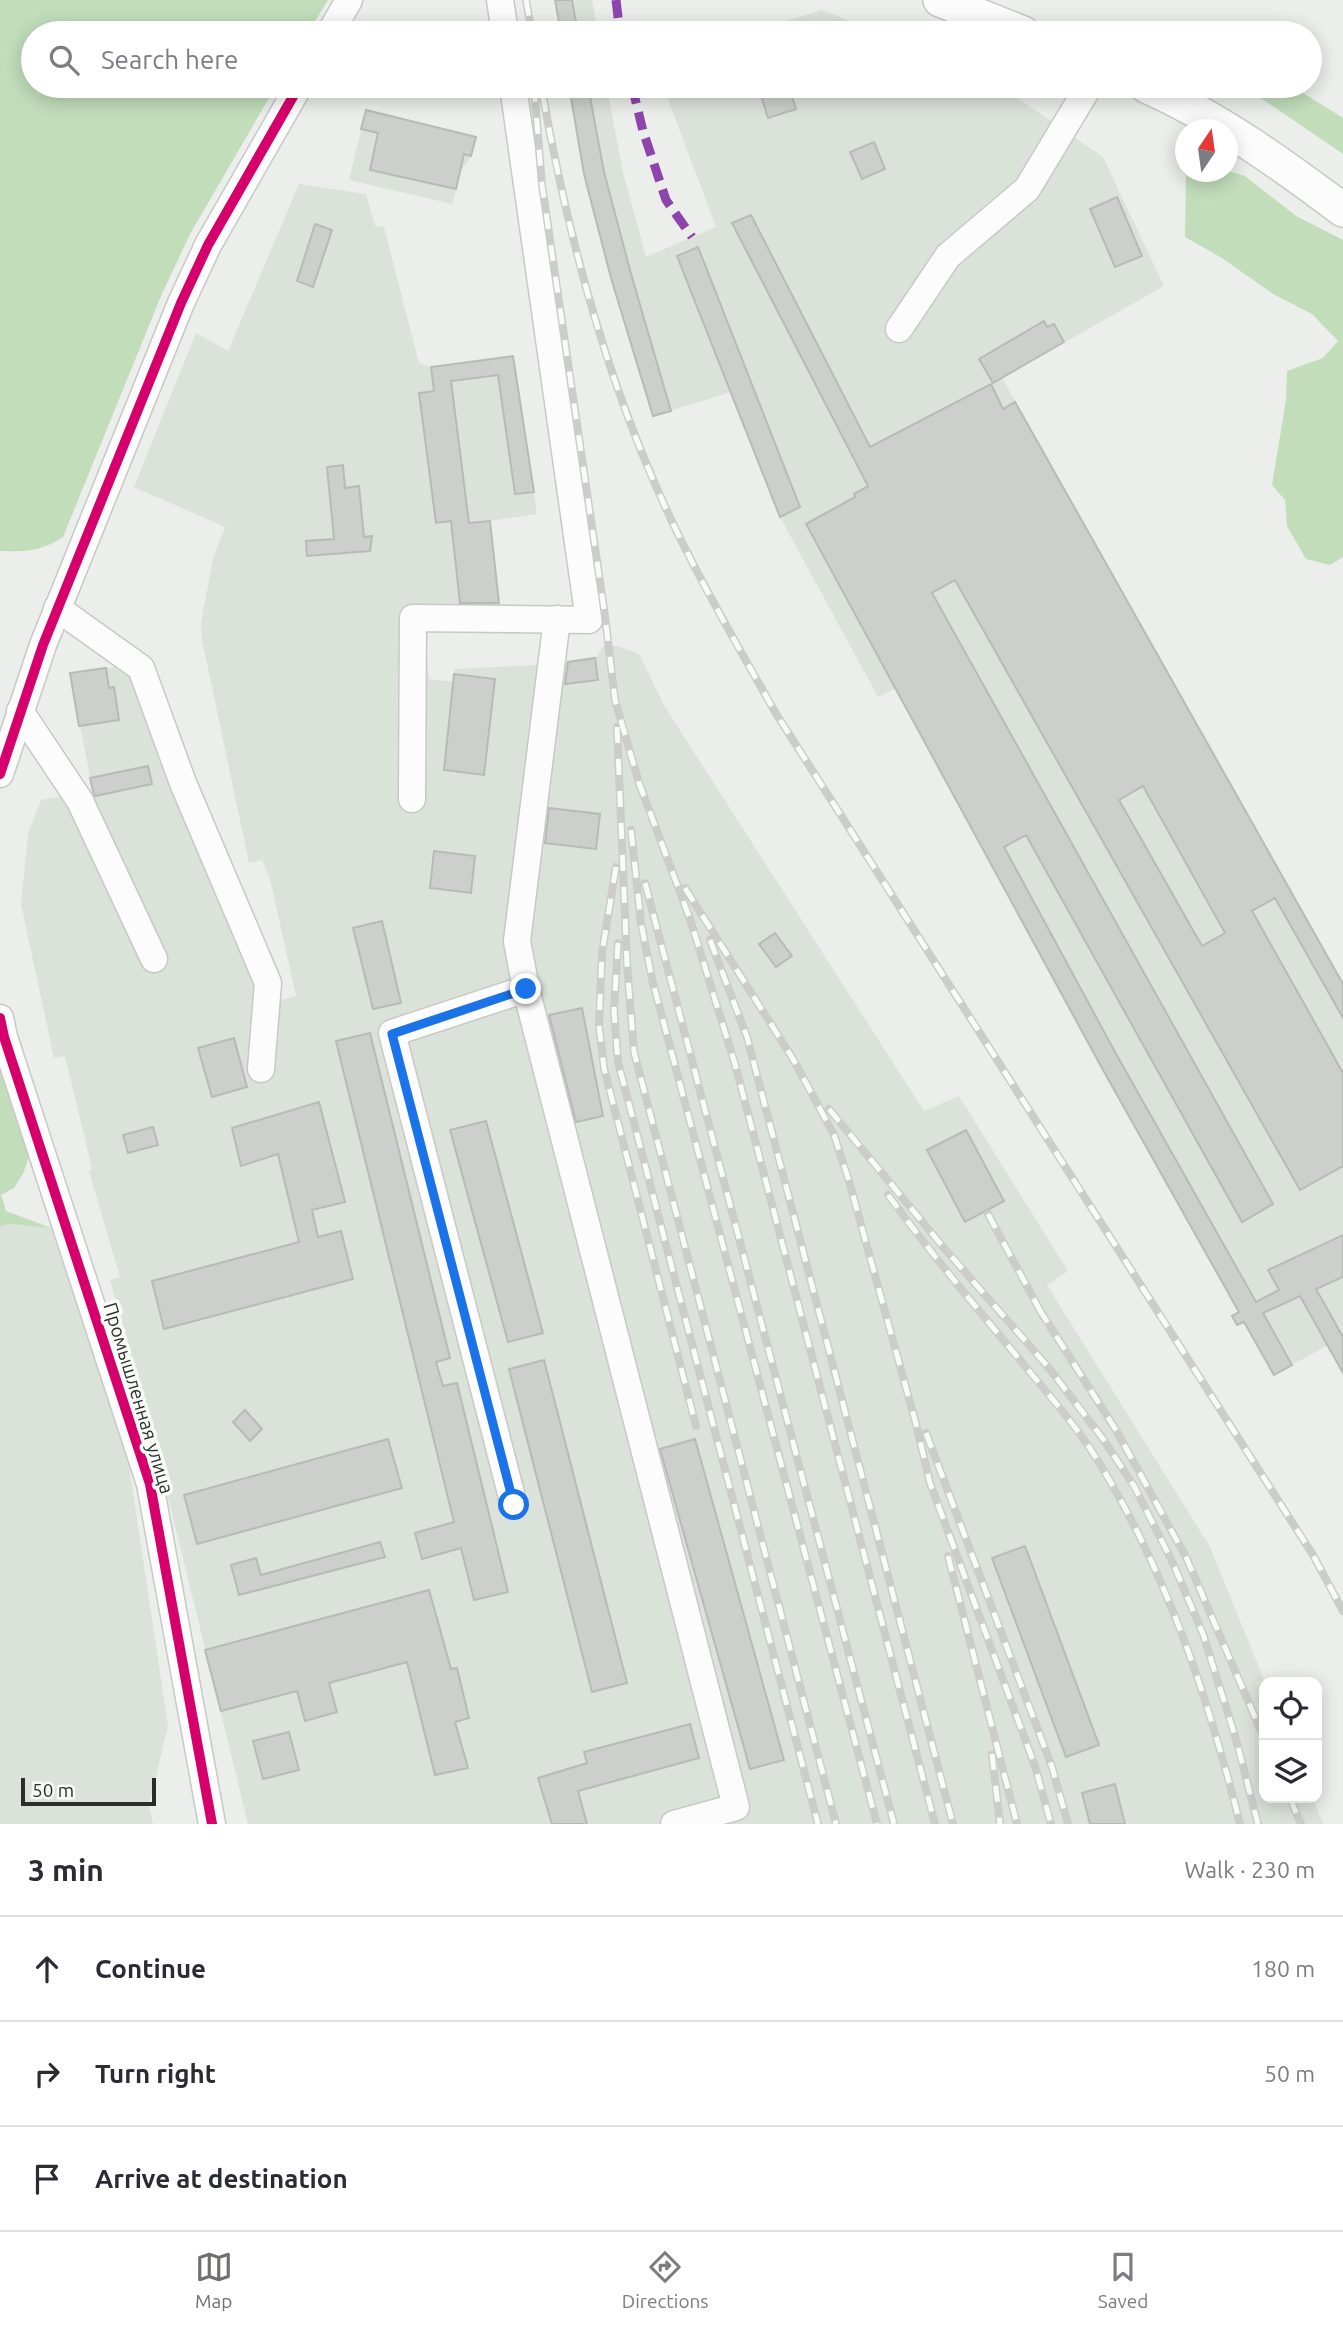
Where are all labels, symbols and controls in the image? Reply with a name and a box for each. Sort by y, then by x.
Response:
search box [21,21,1322,98]
icon: search [45,41,83,79]
text: Search here [101,45,238,74]
north arrow [1175,119,1238,182]
route end [510,973,541,1004]
street label: Промышленная улица [99,1300,179,1496]
route start [498,1489,529,1520]
map controls [1259,1677,1322,1803]
button: locate [1259,1677,1322,1740]
button: layers [1259,1740,1322,1803]
scale bar [21,1775,156,1807]
text: 50 m [32,1779,74,1801]
text: 3 min [28,1853,104,1887]
text: Walk · 230 m [1184,1857,1315,1882]
icon: ahead [28,1950,66,1988]
text: Continue [95,1954,206,1983]
text: 180 m [1251,1956,1315,1981]
icon: right [28,2055,66,2093]
text: Turn right [95,2059,216,2088]
text: 50 m [1264,2061,1315,2086]
icon: arrive [28,2160,66,2198]
text: Arrive at destination [95,2164,348,2193]
tab: Map [195,2248,233,2312]
tab: Directions [622,2248,709,2312]
tab: Saved [1098,2248,1148,2312]

